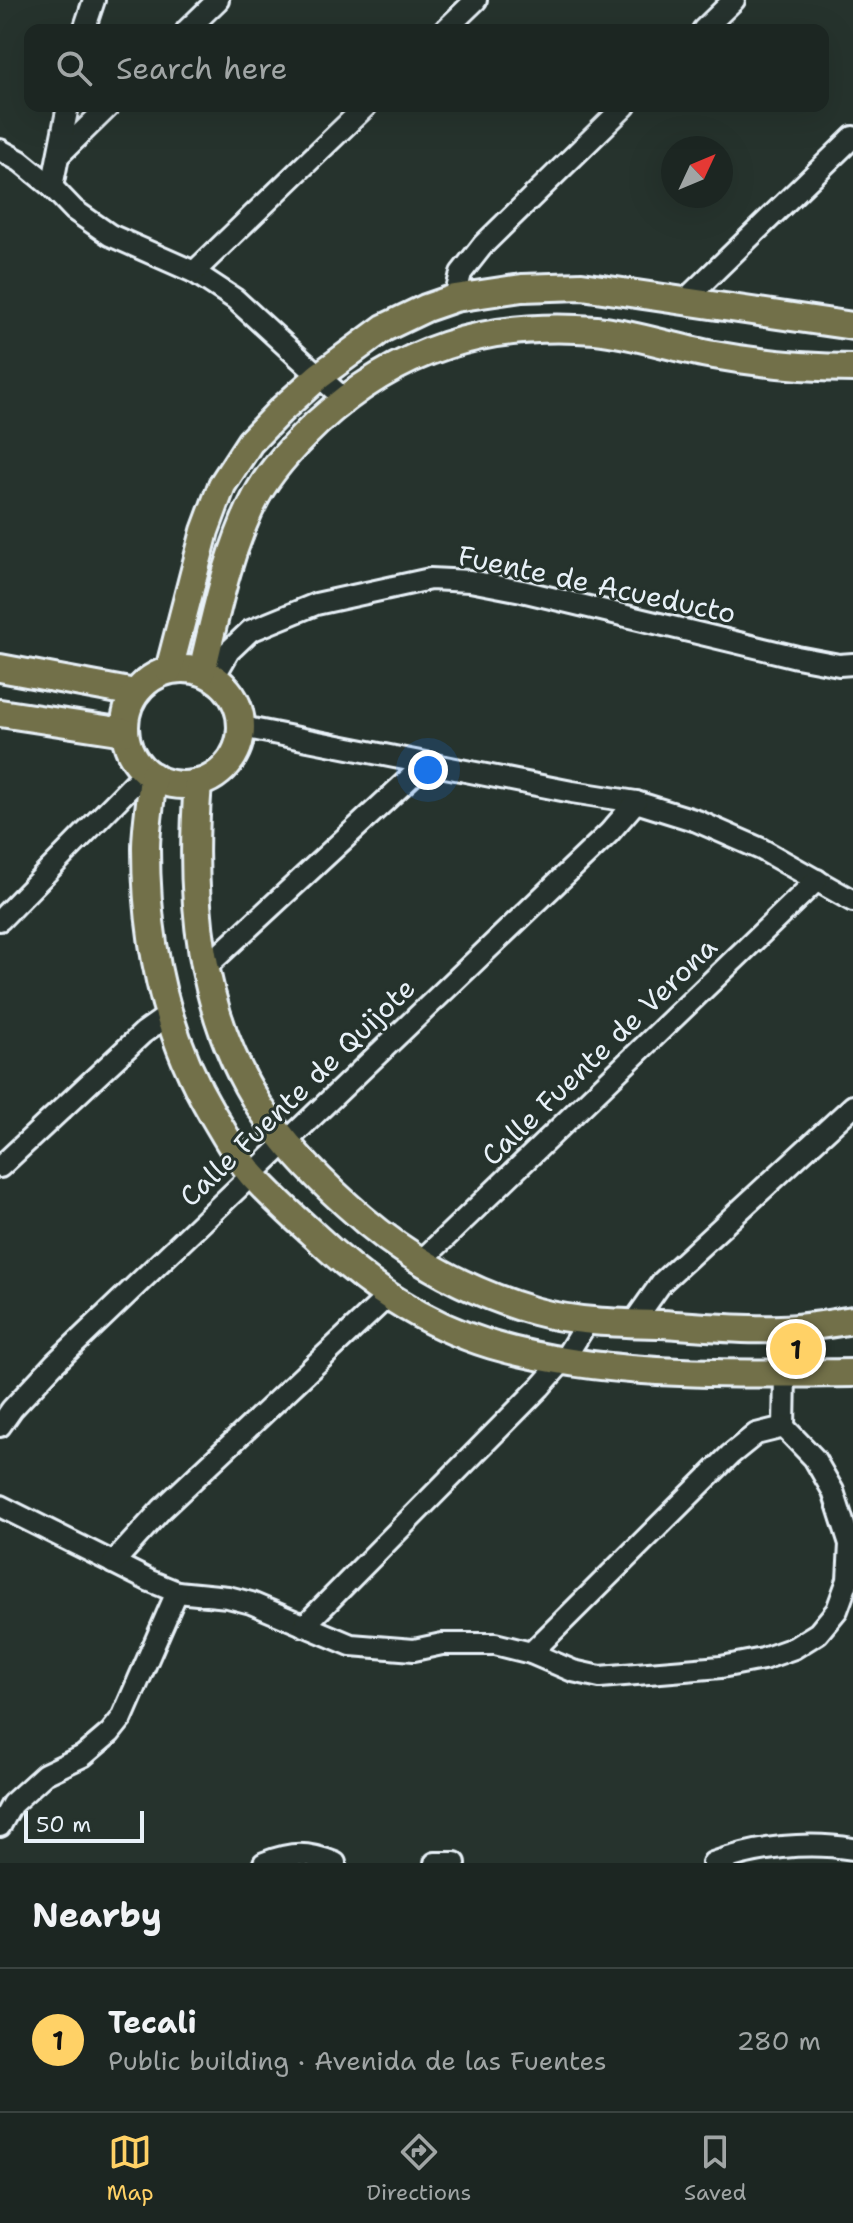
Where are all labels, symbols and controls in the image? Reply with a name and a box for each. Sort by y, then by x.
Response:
search box [24,24,829,112]
icon: search [52,46,96,90]
text: Search here [116,48,287,89]
north arrow [661,136,733,208]
street label: Fuente de Acueducto [455,536,739,632]
your location [408,750,448,790]
street label: Calle Fuente de Verona [473,928,725,1174]
street label: Calle Fuente de Quijote [171,969,423,1215]
pin: 1 [770,1319,822,1379]
scale bar [24,1807,144,1843]
text: 50 m [36,1810,91,1839]
text: Nearby [32,1892,162,1938]
text: Tecali [108,2002,197,2043]
text: 1 [52,2023,64,2058]
text: 280 m [736,2023,821,2058]
text: Public building · Avenida de las Fuentes [108,2043,607,2078]
tab: Map [106,2130,154,2207]
tab: Directions [366,2130,471,2207]
tab: Saved [684,2130,747,2207]

